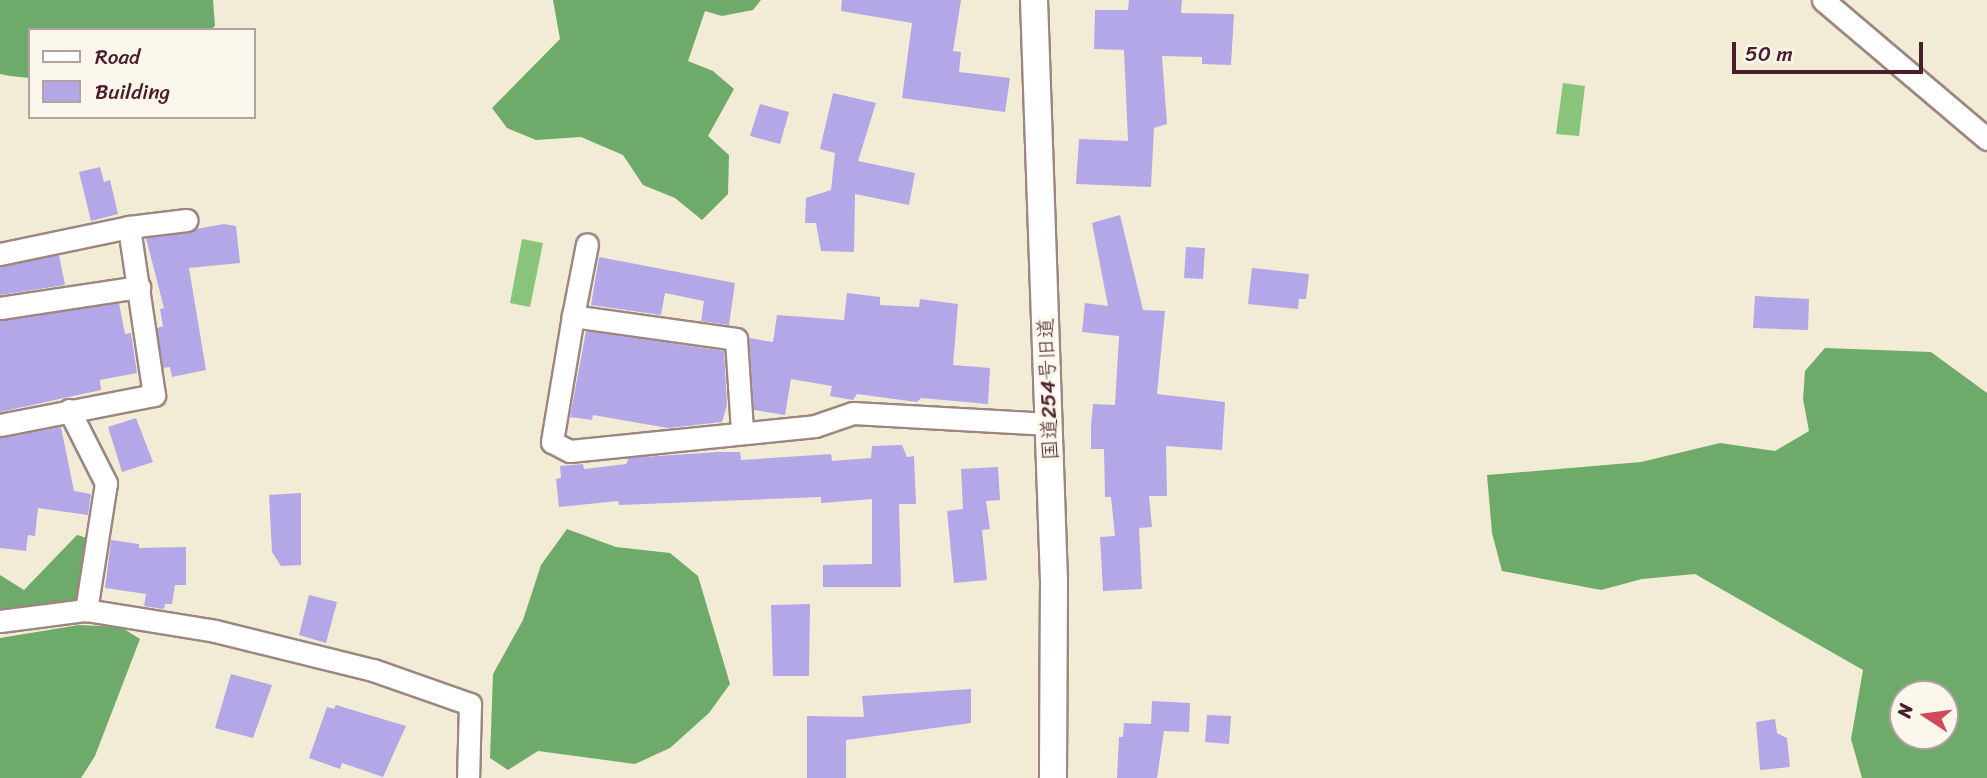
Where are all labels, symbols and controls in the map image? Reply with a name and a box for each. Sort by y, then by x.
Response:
legend [28,28,256,119]
scale bar [1735,28,1926,72]
text: 50 m [1745,35,1793,73]
text: Road [95,38,140,76]
text: Building [95,73,170,111]
street label: 国道254号旧道 [1033,317,1063,461]
north arrow [1889,680,1959,750]
text: N [1887,700,1923,721]

